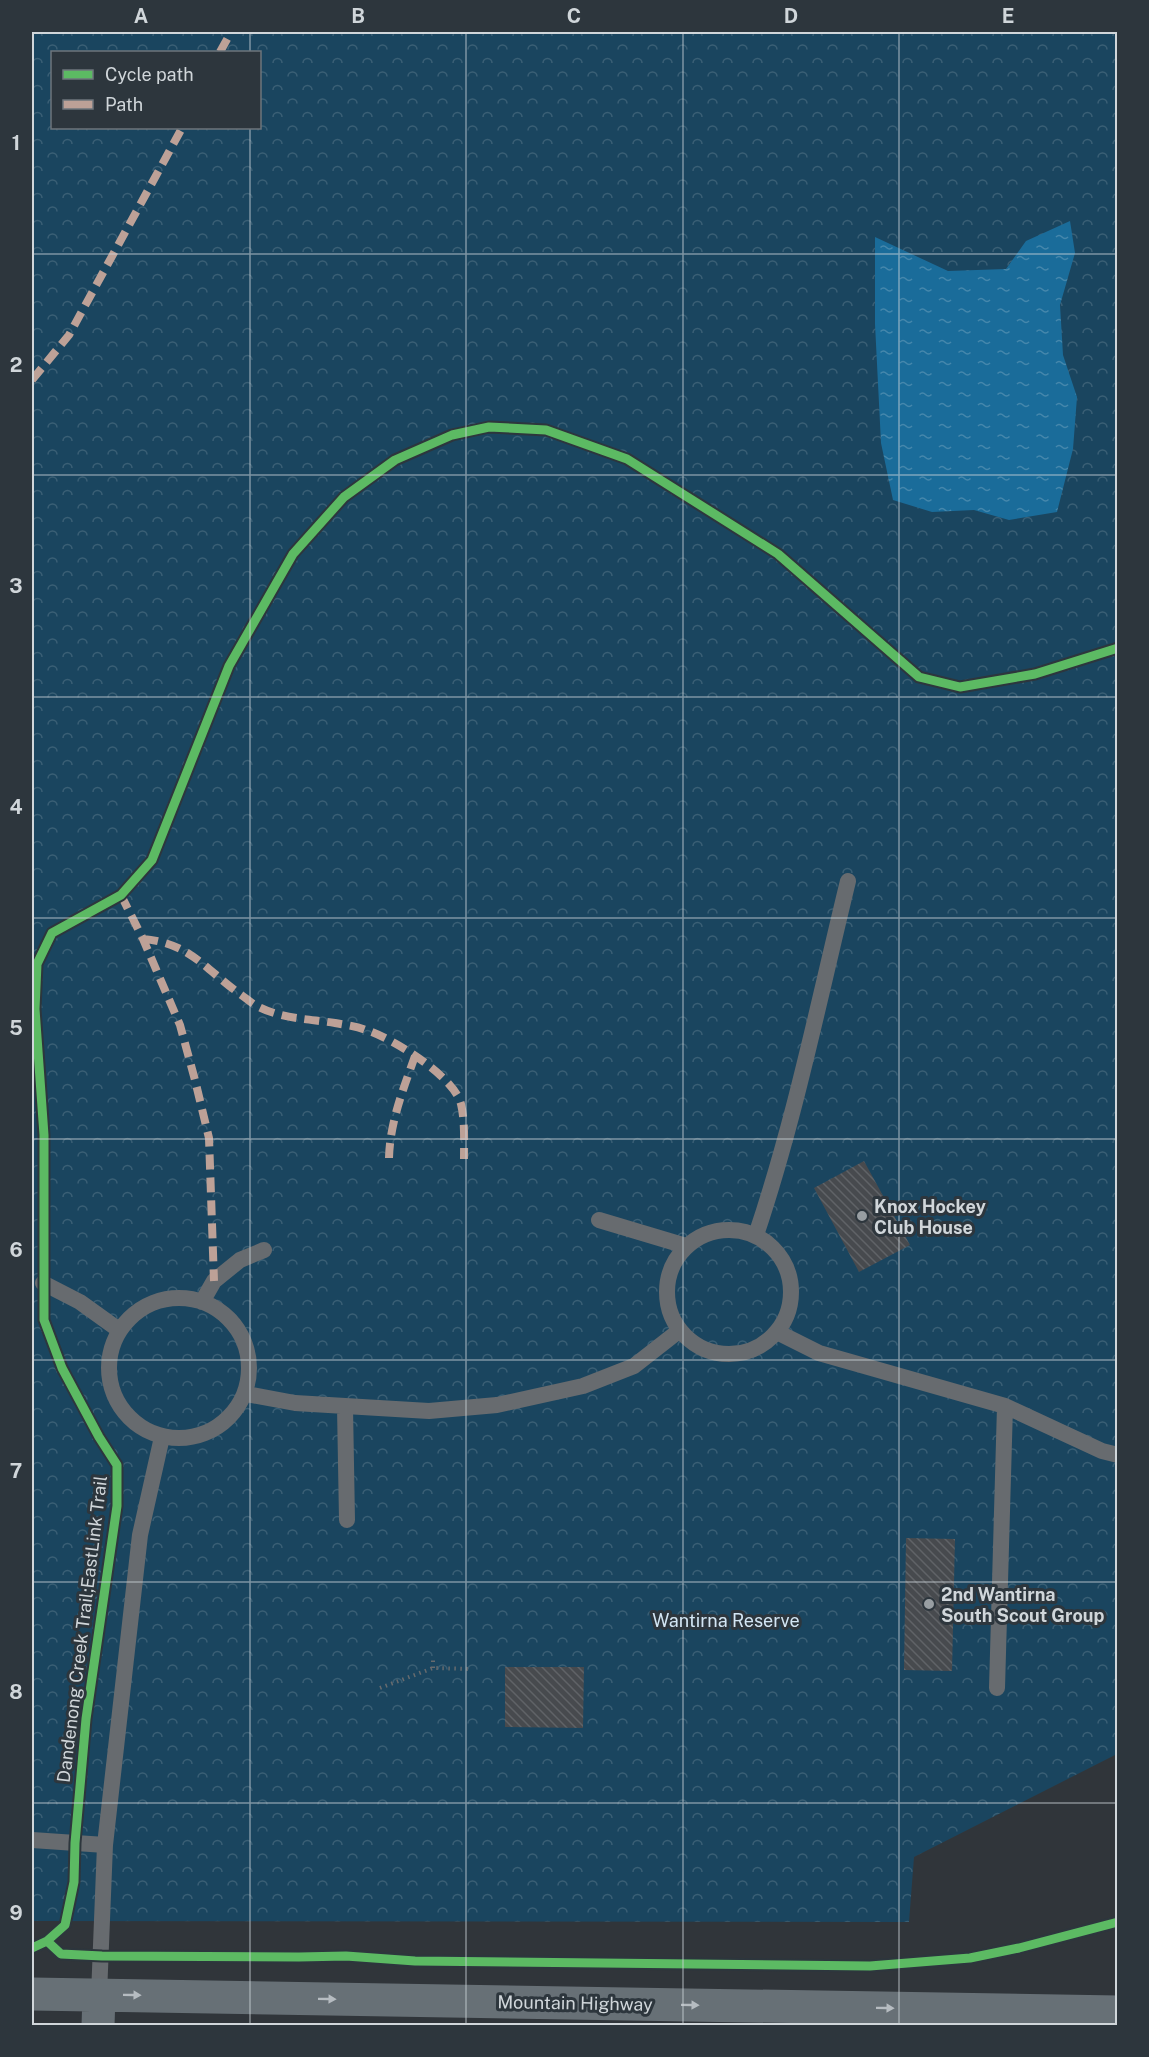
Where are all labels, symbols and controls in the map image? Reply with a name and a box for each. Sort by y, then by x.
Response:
text: A [134,4,148,28]
text: B [351,4,365,28]
text: C [567,4,581,28]
text: D [784,4,798,28]
text: E [1002,4,1014,28]
legend [51,51,261,129]
text: Cycle path [105,64,194,85]
text: Path [105,94,143,115]
text: 1 [12,131,20,155]
text: 2 [10,353,22,377]
text: 3 [9,574,23,598]
text: 4 [9,795,23,819]
text: 5 [9,1016,23,1040]
place label: Knox Hockey Club House [874,1196,986,1238]
marker: Knox Hockey Club House [855,1209,869,1223]
text: 6 [9,1238,23,1262]
text: 7 [10,1459,22,1483]
street label: Dandenong Creek Trail;EastLink Trail [53,1474,111,1784]
place label: 2nd Wantirna South Scout Group [941,1584,1104,1626]
marker: 2nd Wantirna South Scout Group [922,1597,936,1611]
park label: Wantirna Reserve [652,1610,800,1631]
text: 8 [9,1680,23,1704]
text: 9 [9,1901,23,1925]
one-way arrow [122,1991,141,2000]
street label: Mountain Highway [497,1991,653,2015]
one-way arrow [317,1994,336,2004]
one-way arrow [680,2000,699,2010]
one-way arrow [875,2003,894,2013]

